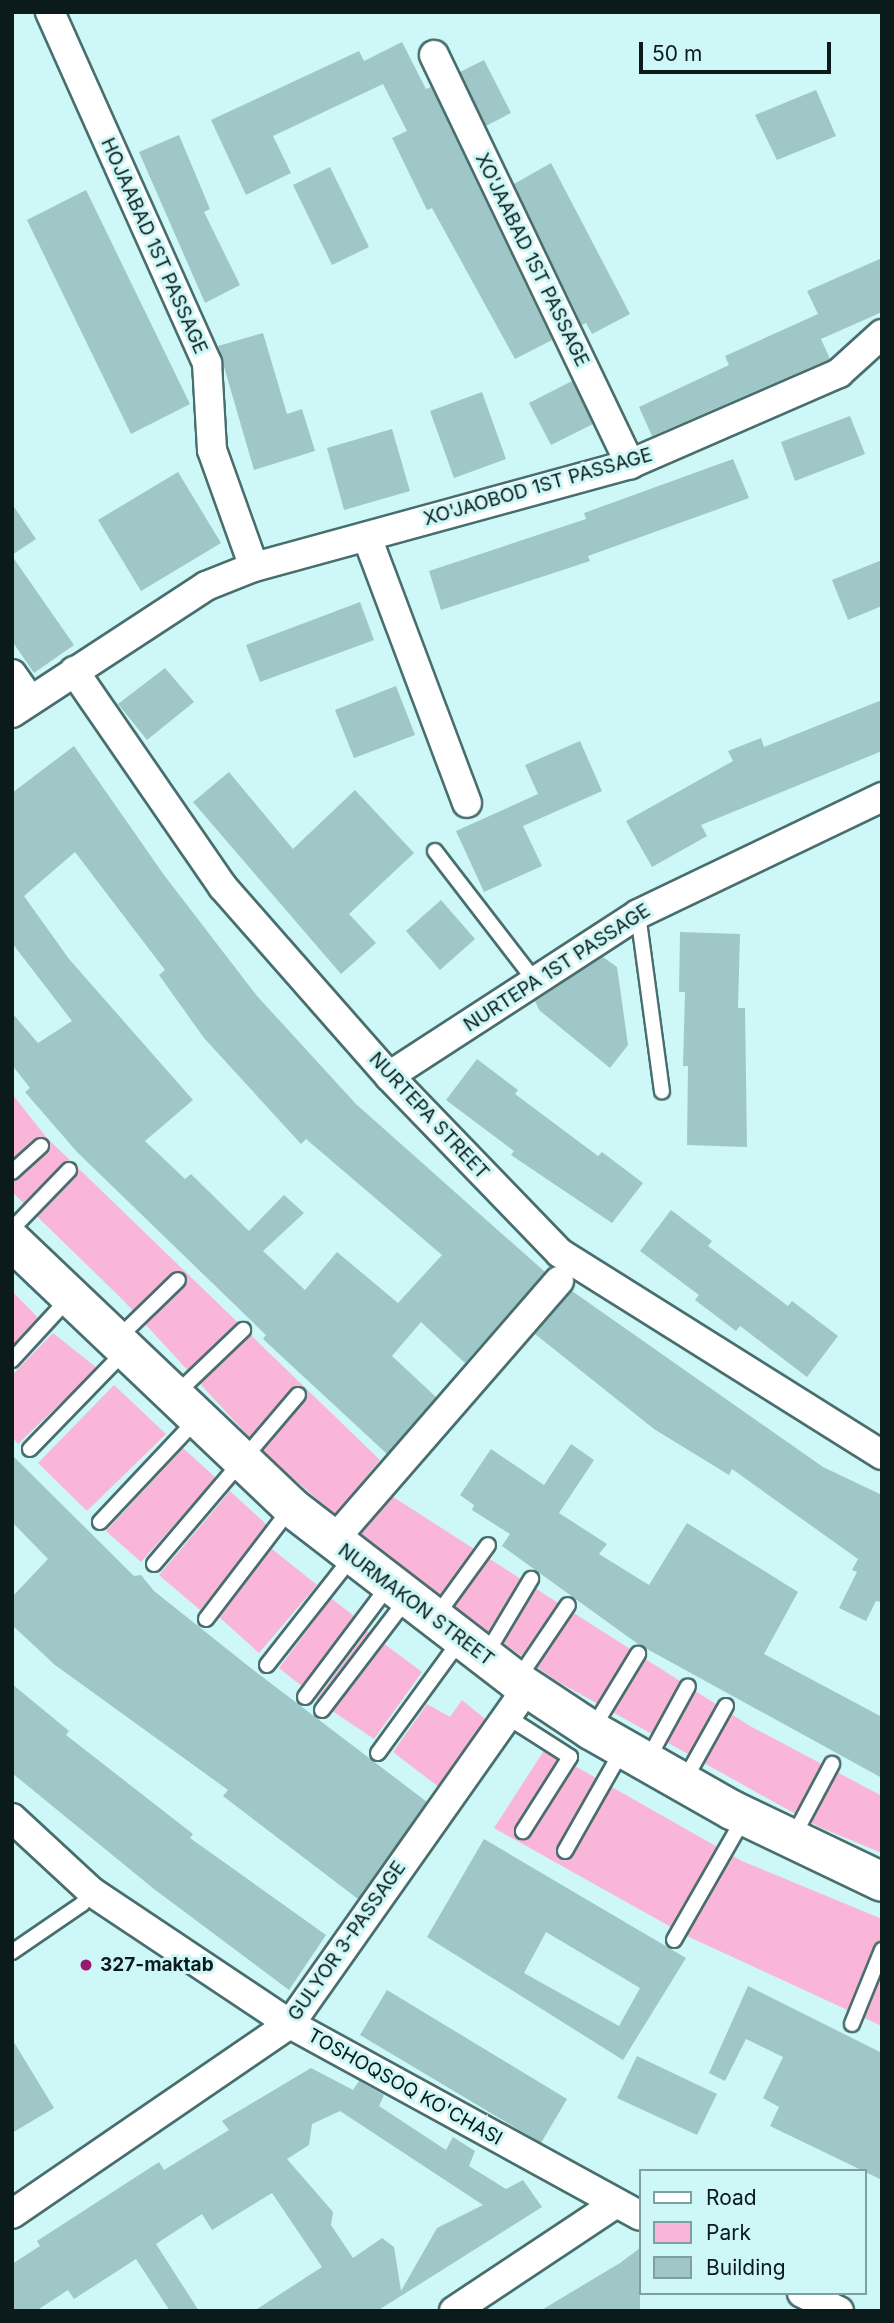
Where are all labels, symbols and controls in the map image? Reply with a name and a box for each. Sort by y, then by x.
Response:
scale bar [642,28,834,72]
text: 50 m [652,41,702,66]
street label: HOJAABAD 1ST PASSAGE [96,134,212,358]
street label: XO'JAАBАD 1ST PASSAGE [470,150,594,370]
street label: XO'JAOBOD 1ST PASSAGE [421,443,655,531]
street label: NURTEPA 1ST PASSAGE [460,899,654,1037]
street label: NURTEPA STREET [364,1048,494,1184]
street label: NURMAKON STREET [334,1539,498,1671]
street label: GULYOR 3-PASSAGE [283,1857,411,2025]
place label: 327-maktab [100,1954,214,1976]
marker: 327-maktab [78,1957,94,1973]
street label: TOSHOQSOQ KO'CHASI [304,2024,506,2150]
legend [638,2169,866,2295]
text: Road [706,2185,757,2210]
text: Park [706,2220,751,2245]
text: Building [706,2255,786,2280]

